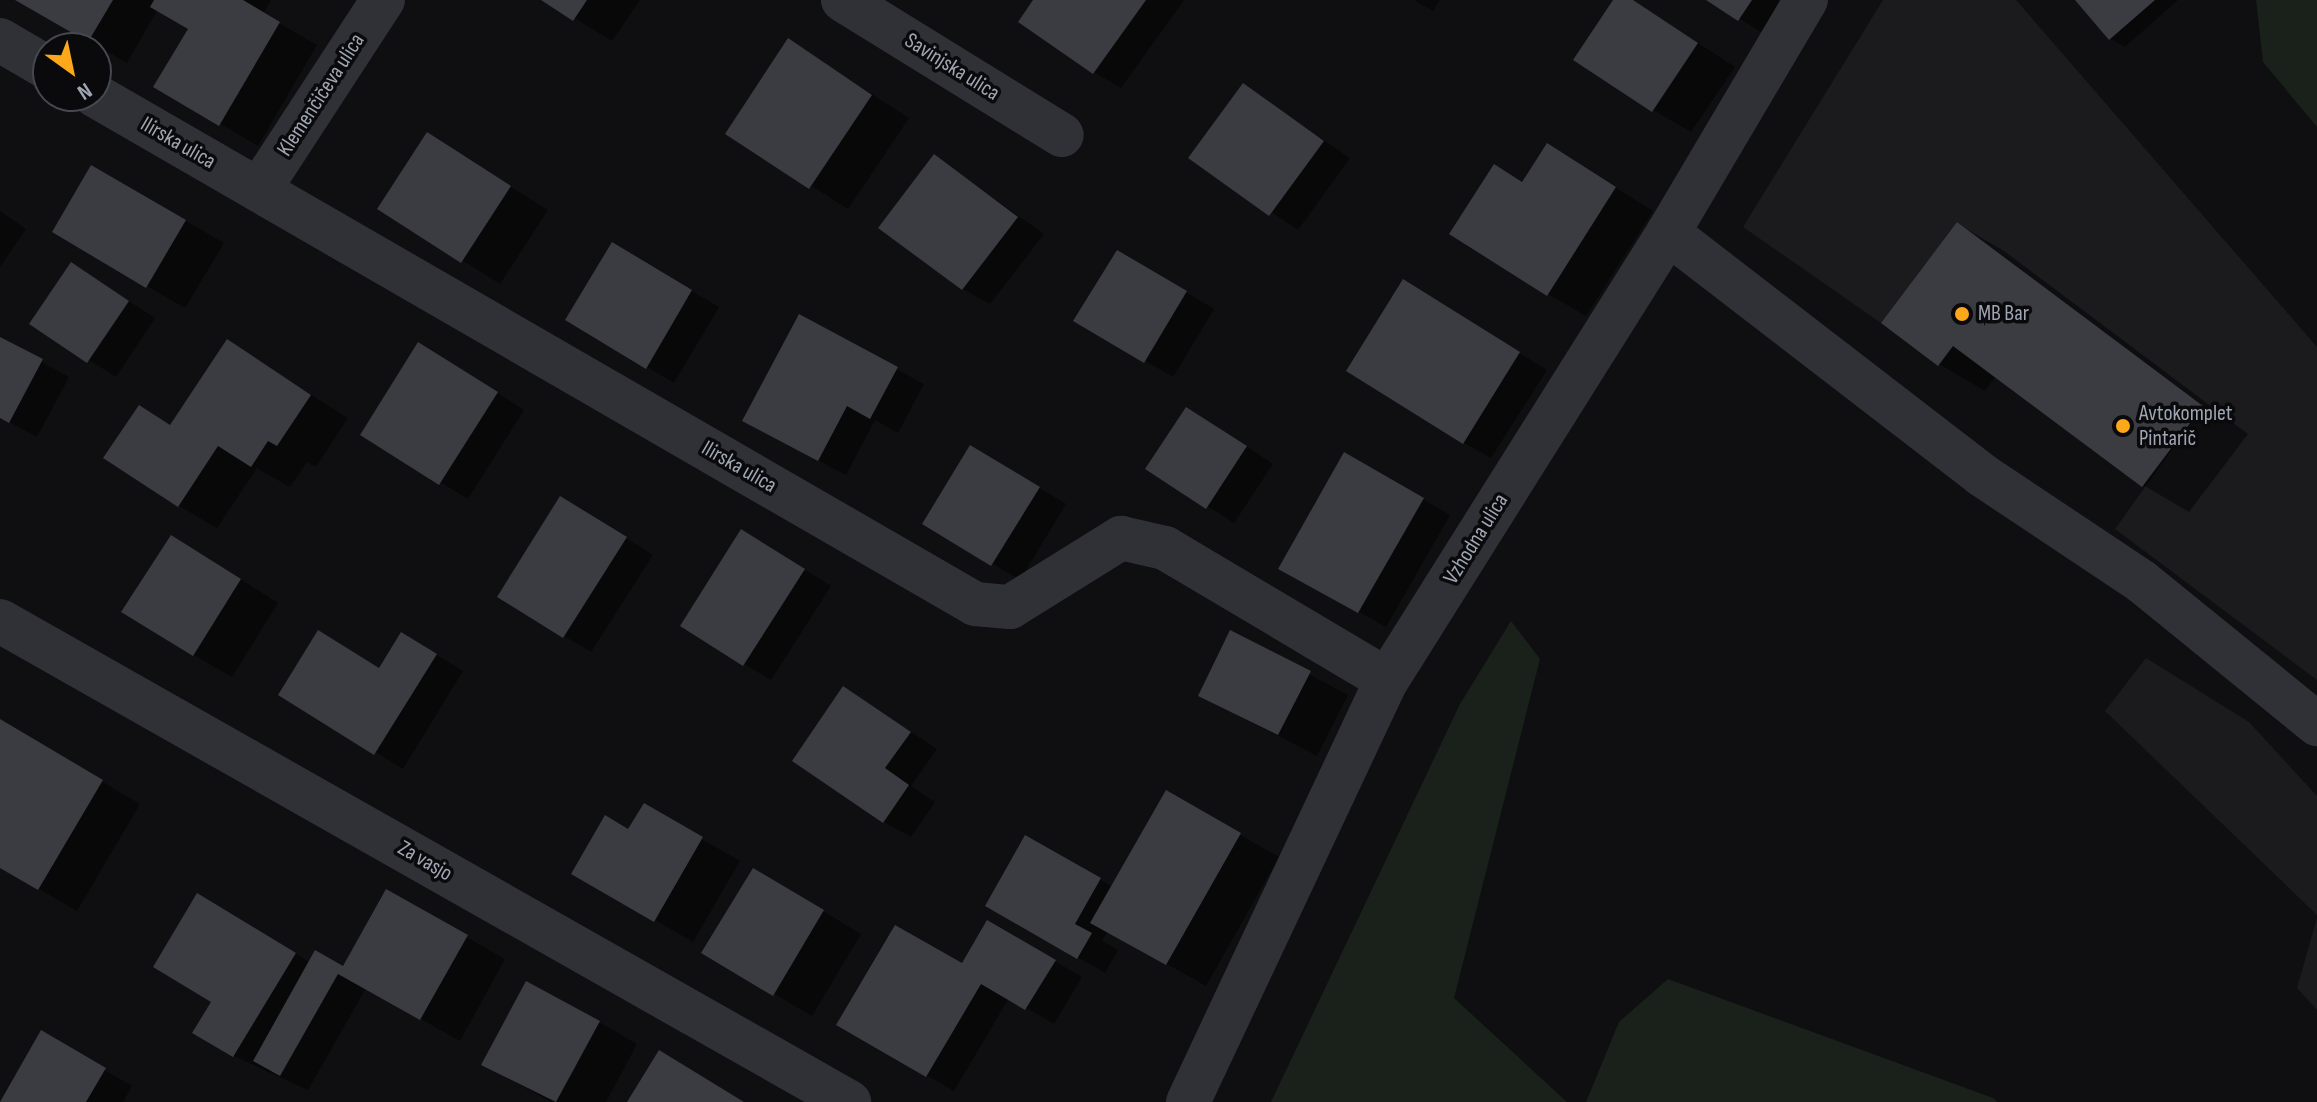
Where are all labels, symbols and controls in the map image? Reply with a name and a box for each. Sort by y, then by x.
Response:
street label: Savinjska ulica [900,28,1004,106]
street label: Klemenčičeva ulica [272,29,370,161]
north arrow [32,32,112,112]
text: N [72,76,97,105]
street label: Ilirska ulica [136,111,220,175]
place label: MB Bar [1978,301,2029,327]
marker: MB Bar [1953,305,1971,323]
place label: Avtokomplet Pintarič [2139,400,2232,452]
marker: Avtokomplet Pintarič [2114,417,2132,435]
street label: Ilirska ulica [697,435,781,499]
street label: Vzhodna ulica [1438,489,1514,589]
street label: Za vasjo [393,835,457,887]

